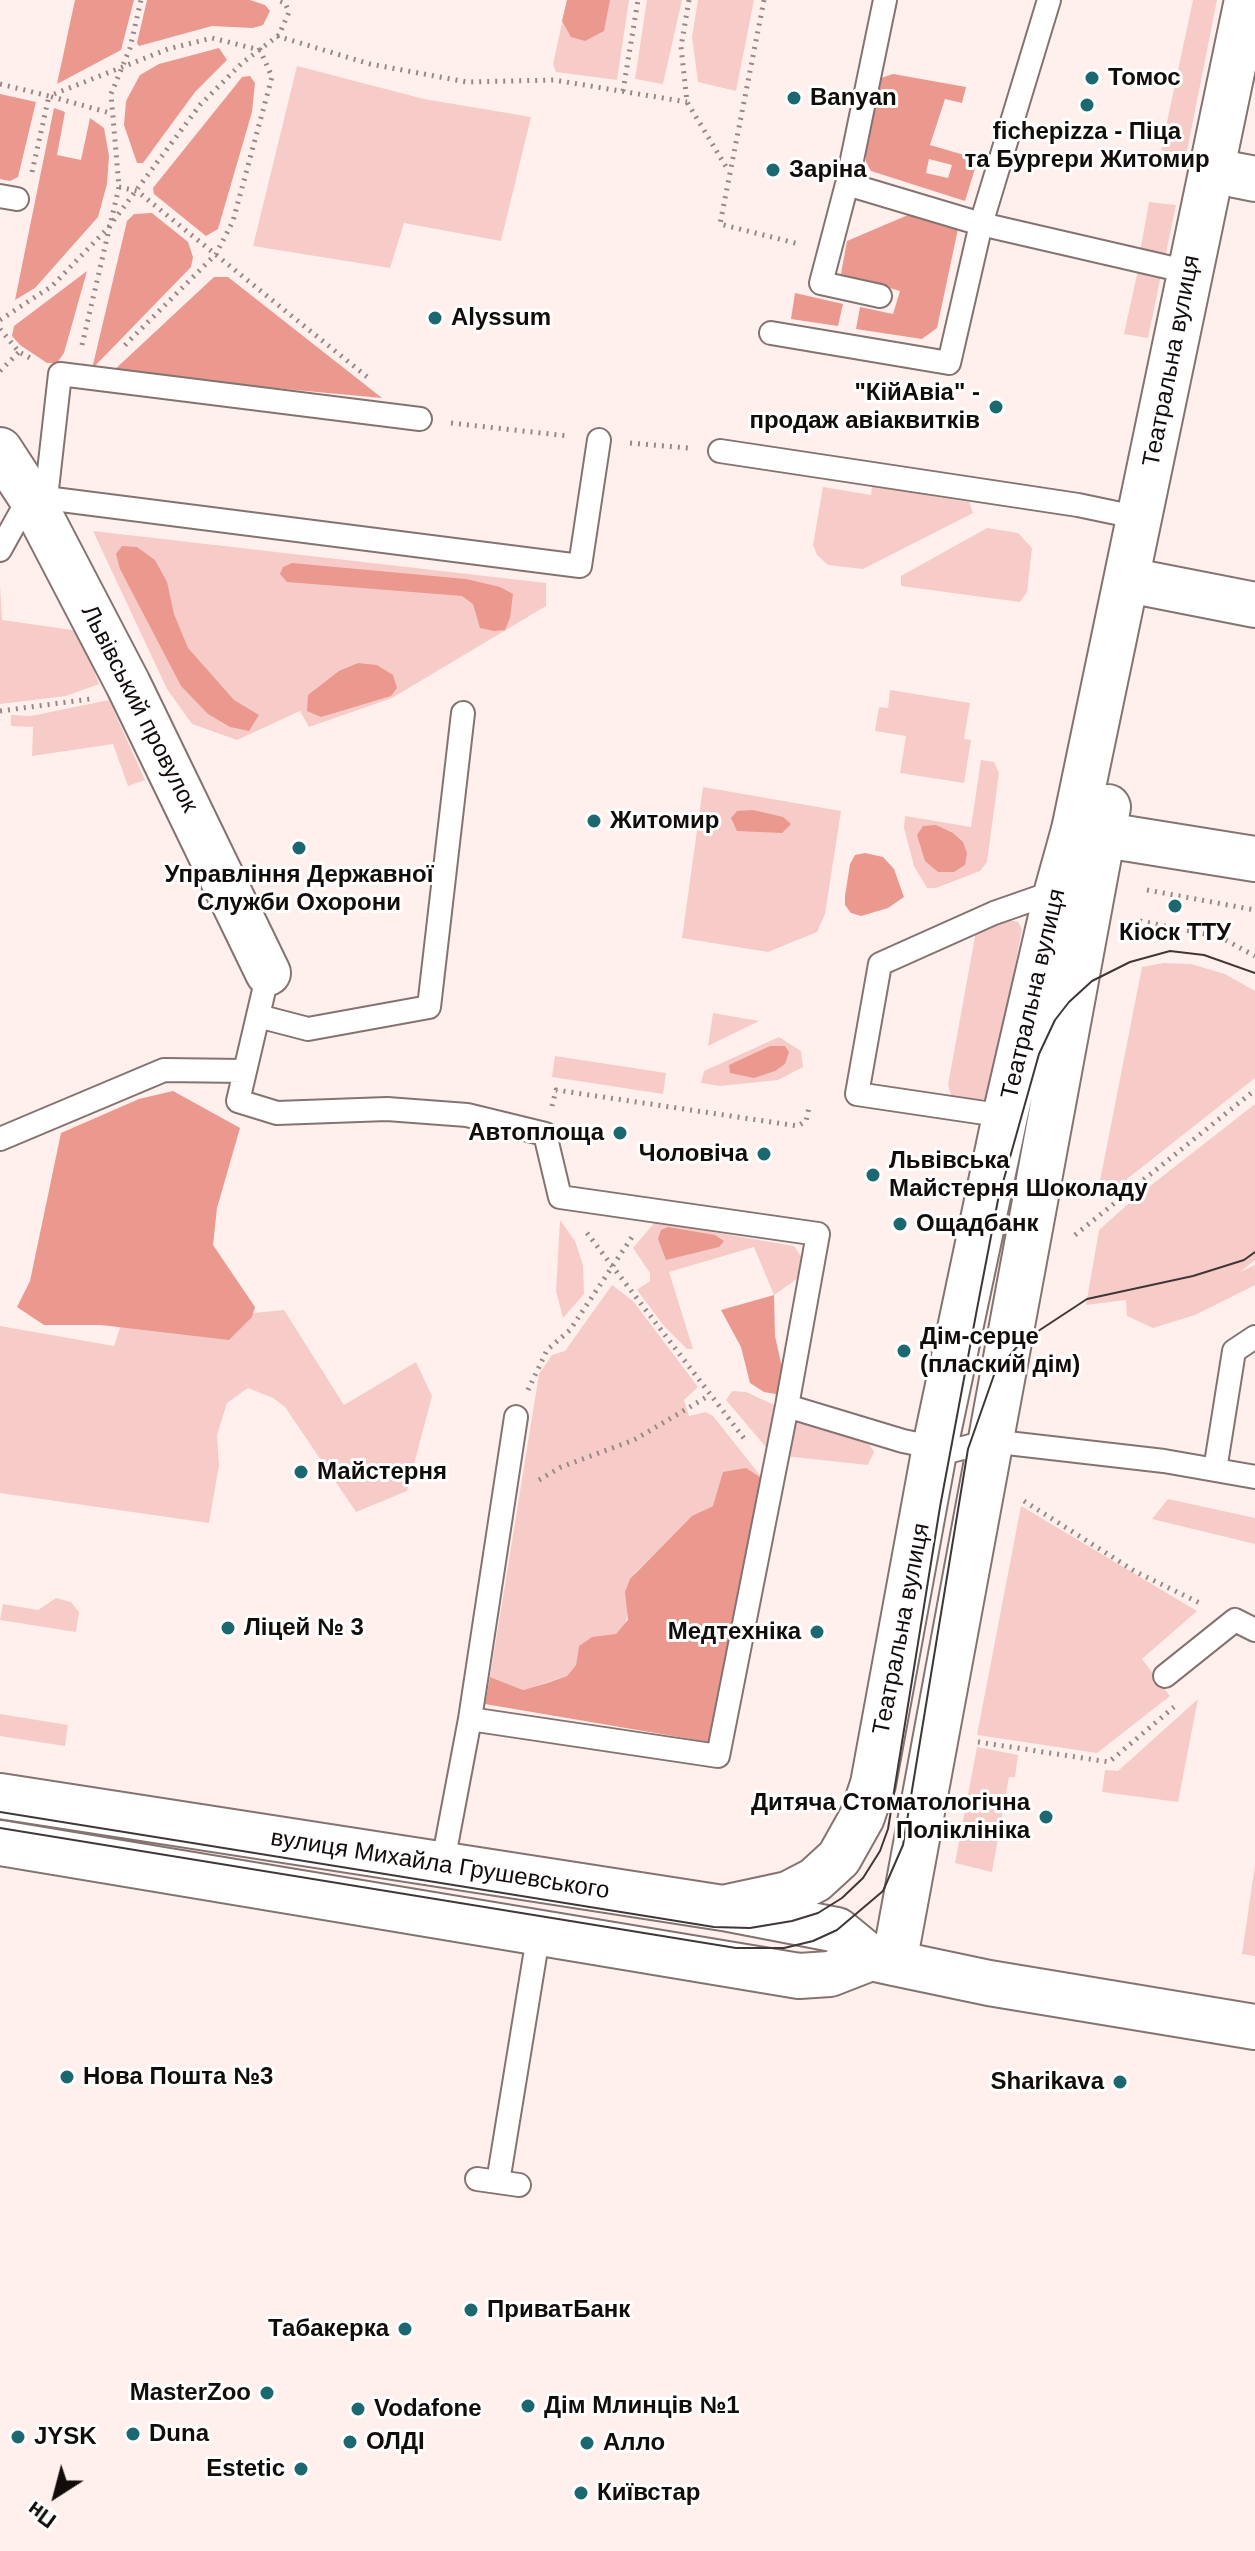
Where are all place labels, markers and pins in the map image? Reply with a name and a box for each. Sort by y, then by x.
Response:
place label: Томос [1108,64,1181,92]
marker: Томос [1083,69,1101,87]
place label: Banyan [810,84,897,112]
marker: Banyan [785,89,803,107]
marker: fichepizza - Піца та Бургери Житомир [1078,96,1096,114]
place label: fichepizza - Піца та Бургери Житомир [964,118,1210,174]
place label: Заріна [789,156,867,184]
marker: Заріна [764,161,782,179]
place label: Alyssum [451,304,551,332]
marker: Alyssum [426,309,444,327]
place label: "КійАвіа" - продаж авіаквитків [749,379,980,435]
marker: "КійАвіа" - продаж авіаквитків [987,398,1005,416]
place label: Житомир [610,807,719,835]
marker: Житомир [585,812,603,830]
marker: Управління Державної Служби Охорони [290,839,308,857]
place label: Управління Державної Служби Охорони [165,861,433,917]
marker: Кіоск ТТУ [1166,897,1184,915]
place label: Кіоск ТТУ [1119,919,1231,947]
place label: Автоплоща [468,1119,604,1147]
marker: Автоплоща [611,1124,629,1142]
place label: Чоловіча [639,1140,748,1168]
marker: Чоловіча [755,1145,773,1163]
place label: Львівська Майстерня Шоколаду [889,1147,1148,1203]
marker: Львівська Майстерня Шоколаду [864,1166,882,1184]
place label: Ощадбанк [916,1210,1038,1238]
marker: Ощадбанк [891,1215,909,1233]
place label: Дім-серце (плаский дім) [920,1323,1080,1379]
marker: Дім-серце (плаский дім) [895,1342,913,1360]
place label: Майстерня [317,1458,447,1486]
marker: Майстерня [292,1463,310,1481]
place label: Ліцей № 3 [244,1614,364,1642]
place label: Медтехніка [668,1618,801,1646]
marker: Ліцей № 3 [219,1619,237,1637]
marker: Медтехніка [808,1623,826,1641]
place label: Дитяча Стоматологічна Поліклініка [751,1789,1030,1845]
marker: Дитяча Стоматологічна Поліклініка [1037,1808,1055,1826]
place label: Нова Пошта №3 [83,2063,273,2091]
marker: Нова Пошта №3 [58,2068,76,2086]
place label: Sharikava [991,2068,1104,2096]
marker: Sharikava [1111,2073,1129,2091]
place label: ПриватБанк [487,2296,630,2324]
marker: ПриватБанк [462,2301,480,2319]
place label: Табакерка [268,2315,389,2343]
marker: Табакерка [396,2320,414,2338]
place label: MasterZoo [130,2379,251,2407]
marker: MasterZoo [258,2384,276,2402]
place label: Дім Млинців №1 [544,2392,740,2420]
place label: Vodafone [374,2395,482,2423]
marker: Дім Млинців №1 [519,2397,537,2415]
marker: Vodafone [349,2400,367,2418]
place label: Duna [149,2420,209,2448]
place label: JYSK [34,2423,97,2451]
marker: Duna [124,2425,142,2443]
marker: JYSK [9,2428,27,2446]
place label: ОЛДІ [366,2428,425,2456]
place label: Алло [603,2429,665,2457]
marker: ОЛДІ [341,2433,359,2451]
marker: Алло [578,2434,596,2452]
place label: Estetic [206,2455,285,2483]
marker: Estetic [292,2460,310,2478]
place label: Київстар [597,2479,700,2507]
marker: Київстар [572,2484,590,2502]

